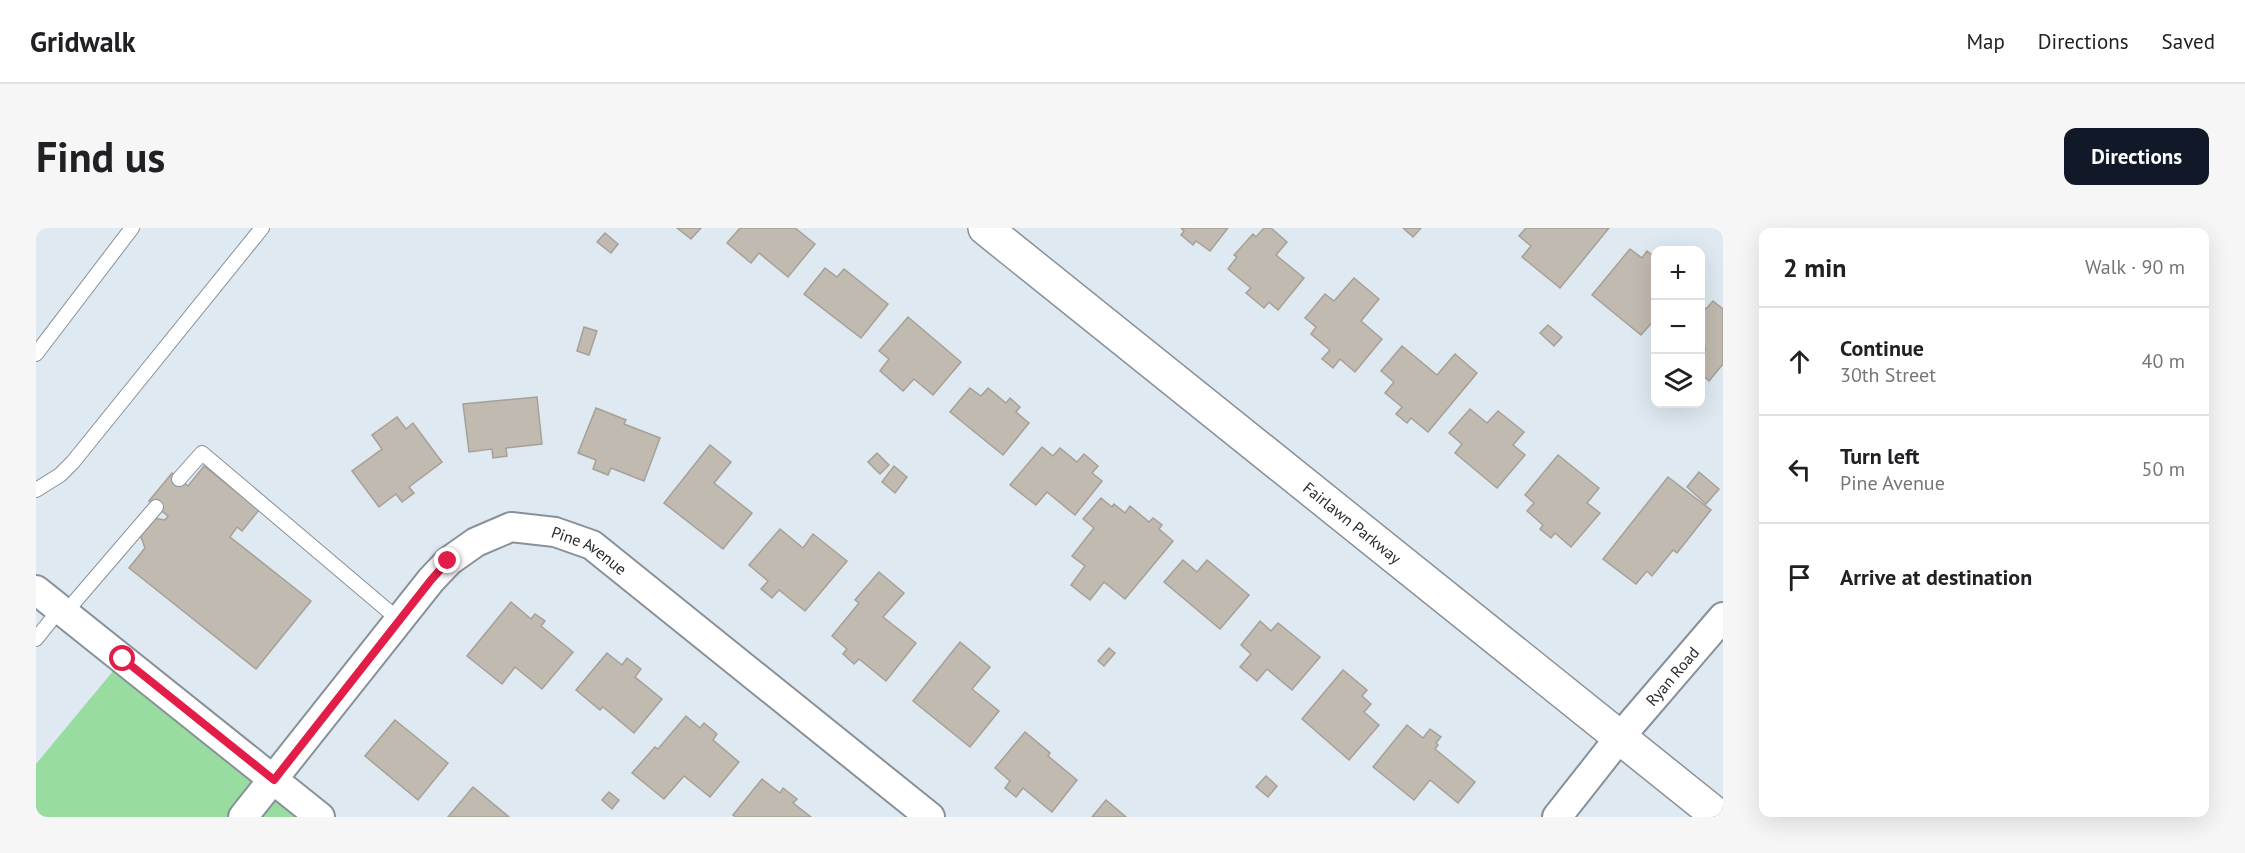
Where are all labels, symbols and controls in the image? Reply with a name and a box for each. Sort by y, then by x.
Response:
text: Gridwalk [30,23,136,60]
text: Map [1966,28,2005,55]
text: Directions [2038,28,2129,55]
text: Saved [2162,28,2215,55]
button: Directions [2064,128,2209,185]
text: Find us [36,129,165,184]
map controls [1651,246,1705,408]
button: + [1651,246,1705,300]
text: 2 min [1783,251,1846,284]
text: Walk · 90 m [2085,254,2185,280]
button: − [1651,300,1705,354]
text: Continue [1840,334,1924,362]
icon: ahead [1783,345,1816,378]
text: 40 m [2142,348,2185,374]
button: layers [1651,354,1705,408]
text: 30th Street [1840,362,1936,388]
text: Turn left [1840,442,1920,470]
icon: left [1783,453,1816,486]
text: 50 m [2142,456,2185,482]
text: Pine Avenue [1840,470,1945,496]
street label: Fairlawn Parkway [1299,477,1406,568]
street label: Pine Avenue [549,522,631,579]
route end [434,547,460,573]
icon: arrive [1783,561,1816,594]
text: Arrive at destination [1840,563,2032,591]
street label: Ryan Road [1641,643,1703,710]
route start [109,645,135,671]

